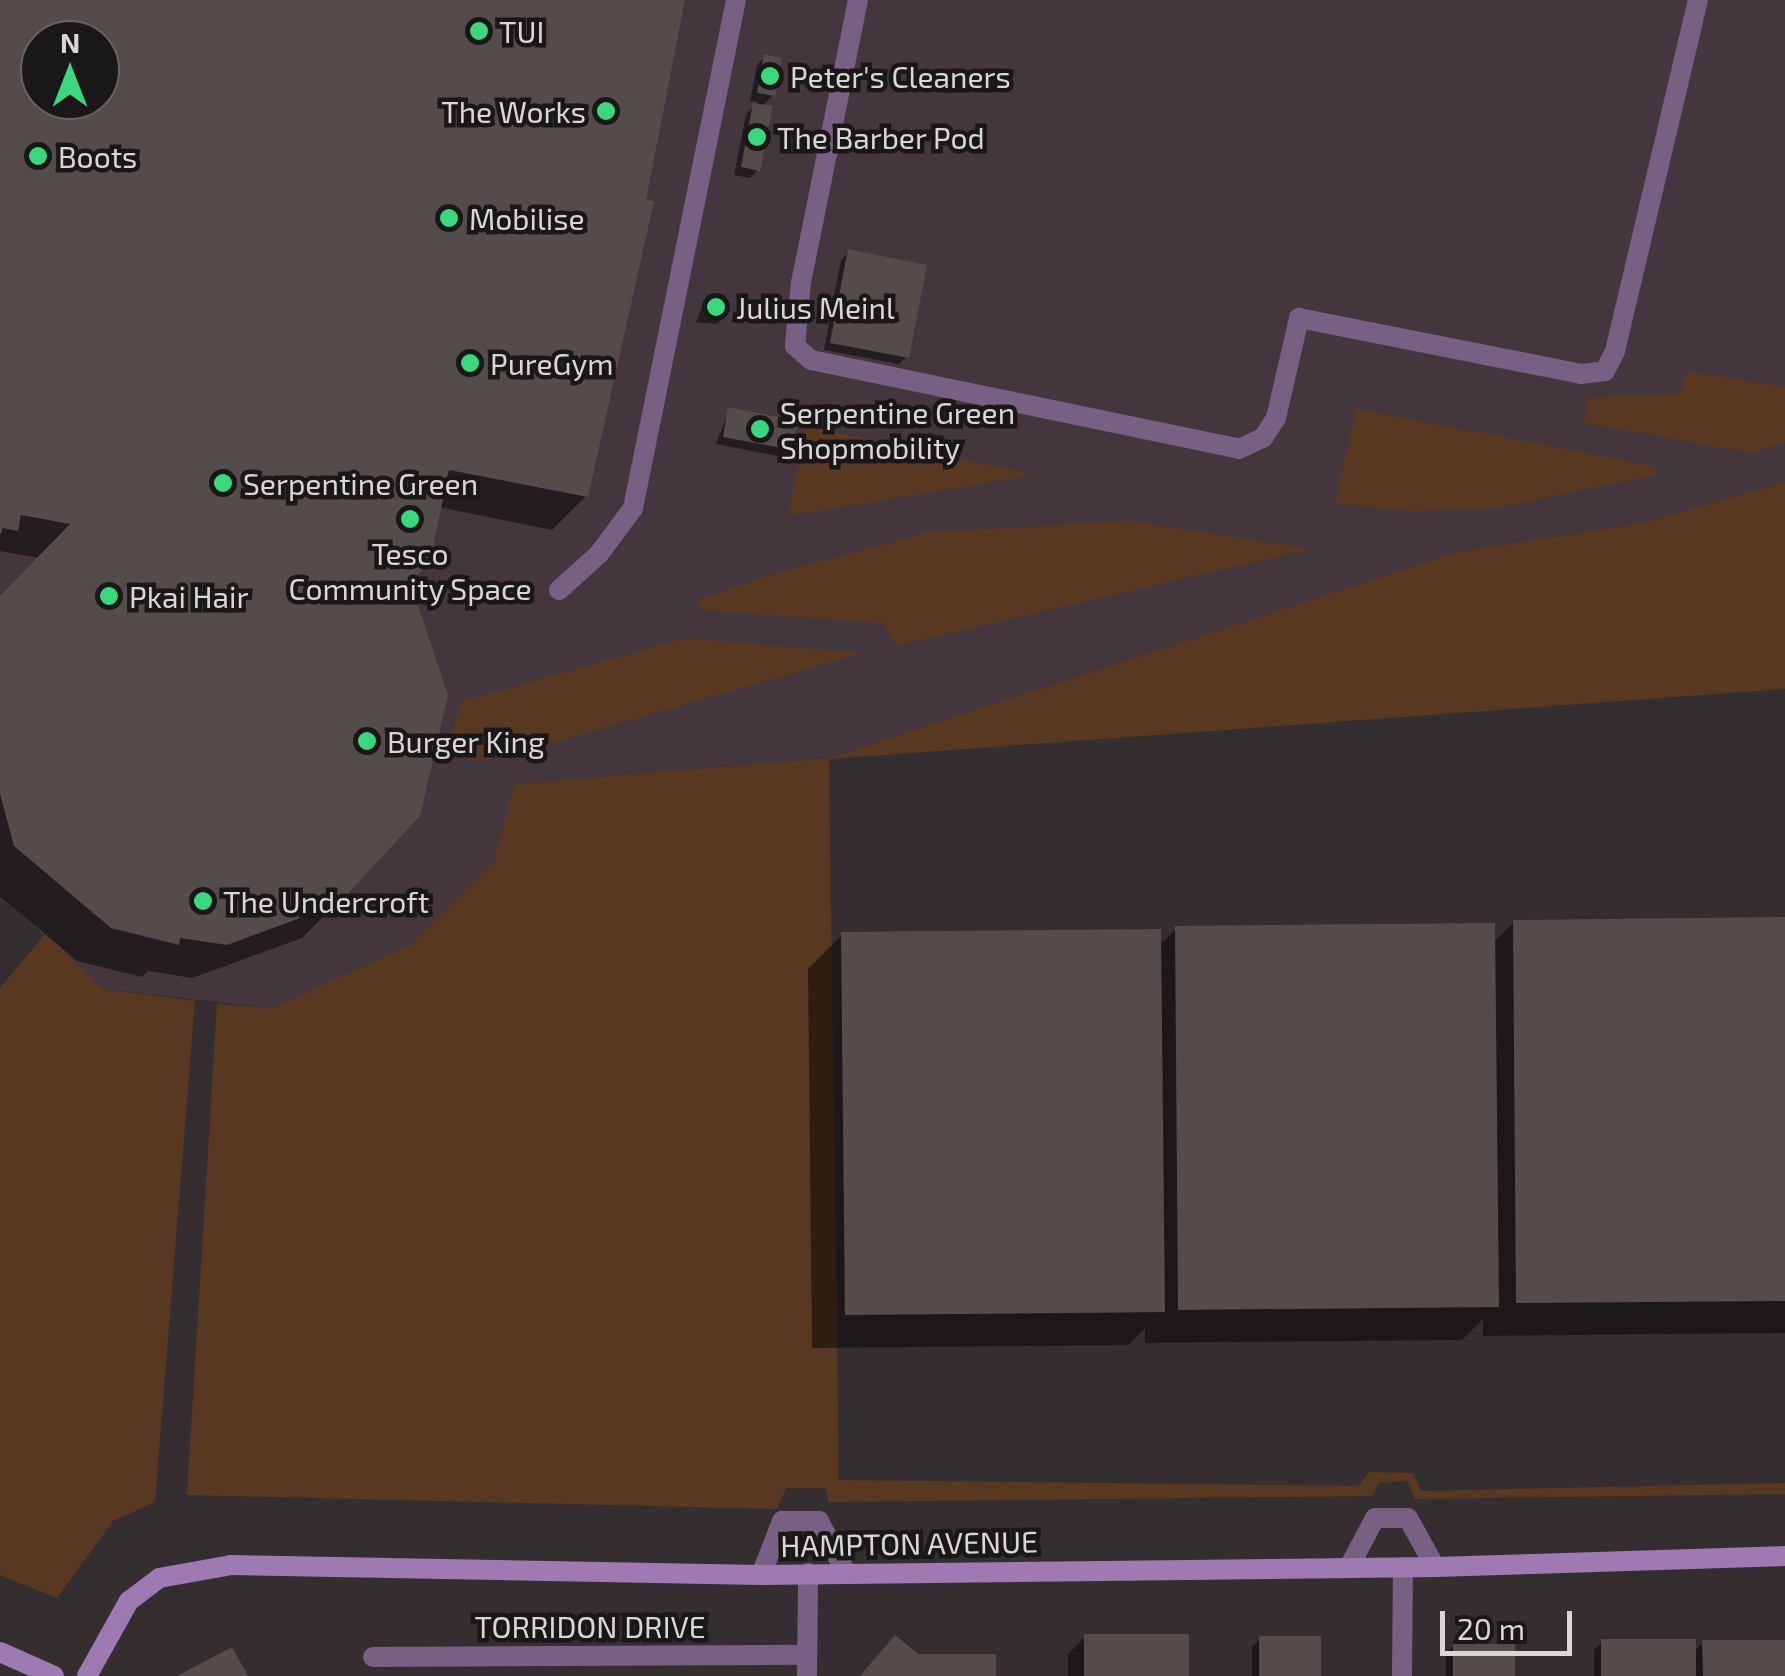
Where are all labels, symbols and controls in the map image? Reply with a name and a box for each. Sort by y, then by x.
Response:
place label: TUI [499,13,544,49]
north arrow [20,20,120,120]
marker: TUI [468,20,490,42]
text: N [60,25,80,59]
place label: Peter's Cleaners [790,58,1011,94]
marker: Peter's Cleaners [759,65,781,87]
place label: The Works [441,93,586,129]
marker: The Works [595,100,617,122]
place label: The Barber Pod [777,119,985,155]
marker: The Barber Pod [746,126,768,148]
place label: Boots [58,138,137,174]
marker: Boots [27,145,49,167]
place label: Mobilise [469,200,585,236]
marker: Mobilise [438,207,460,229]
place label: Julius Meinl [736,289,895,325]
marker: Julius Meinl [705,296,727,318]
place label: PureGym [490,345,614,381]
marker: PureGym [459,352,481,374]
place label: Serpentine Green Shopmobility [780,394,1015,464]
marker: Serpentine Green Shopmobility [749,418,771,440]
place label: Serpentine Green [243,465,478,501]
marker: Serpentine Green [212,472,234,494]
marker: Tesco Community Space [399,508,421,530]
place label: Tesco Community Space [288,535,532,606]
place label: Pkai Hair [129,578,249,614]
marker: Pkai Hair [98,585,120,607]
place label: Burger King [387,723,545,759]
marker: Burger King [356,730,378,752]
place label: The Undercroft [223,883,429,919]
marker: The Undercroft [192,890,214,912]
street label: HAMPTON AVENUE [780,1523,1038,1563]
scale bar [1445,1591,1578,1653]
street label: TORRIDON DRIVE [474,1608,706,1644]
text: 20 m [1457,1610,1525,1646]

